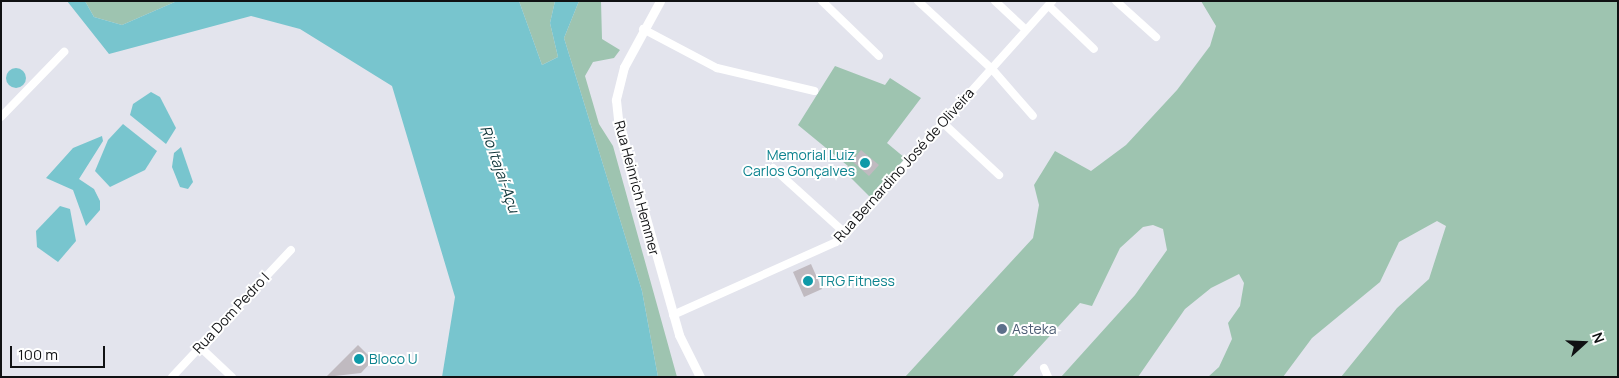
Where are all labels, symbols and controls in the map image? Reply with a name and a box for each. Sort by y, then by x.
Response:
street label: Rua Bernardino José de Oliveira [830,85,978,245]
street label: Rua Heinrich Hemmer [611,119,663,257]
water label: Rio Itajaí-Açu [477,123,523,215]
place label: Memorial Luiz Carlos Gonçalves [743,147,855,180]
marker: Memorial Luiz Carlos Gonçalves [859,157,871,169]
street label: Rua Dom Pedro I [189,269,273,357]
place label: TRG Fitness [818,273,895,289]
marker: TRG Fitness [802,275,814,287]
north arrow [1559,318,1609,368]
place label: Asteka [1012,321,1056,337]
marker: Asteka [996,323,1008,335]
text: N [1588,330,1609,346]
scale bar [12,336,108,368]
text: 100 m [18,344,58,365]
place label: Bloco U [369,351,418,367]
marker: Bloco U [353,353,365,365]

